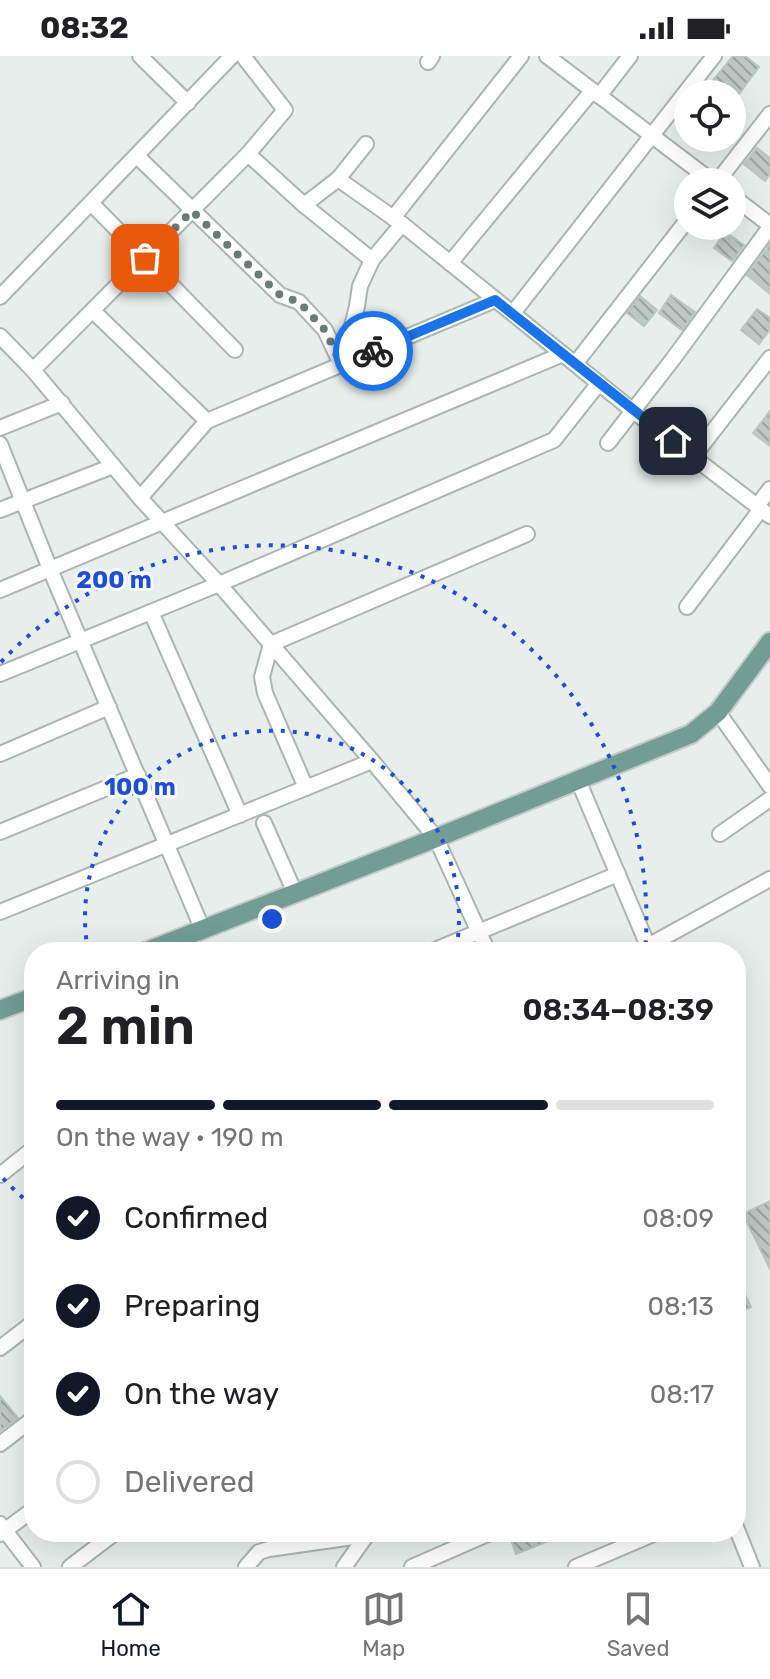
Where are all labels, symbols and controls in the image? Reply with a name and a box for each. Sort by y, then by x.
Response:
text: 08:32 [40,10,129,46]
map controls [674,80,746,240]
button: locate [674,80,746,152]
button: layers [674,168,746,240]
pin [111,224,179,292]
icon: bag [123,236,167,280]
courier [333,311,413,391]
icon: bike [351,329,395,373]
pin [639,407,707,475]
icon: home [651,419,695,463]
text: 200 m [76,566,152,594]
text: 100 m [104,773,176,801]
centre of rings [258,905,286,933]
text: Arriving in [56,965,180,996]
text: 08:34–08:39 [522,992,714,1028]
text: 2 min [56,995,195,1057]
text: On the way · 190 m [56,1122,284,1153]
icon: check [56,1196,100,1240]
text: Confirmed [124,1200,268,1236]
text: 08:09 [642,1203,714,1234]
icon: check [56,1284,100,1328]
text: Preparing [124,1288,260,1324]
text: 08:13 [648,1291,714,1322]
icon: check [56,1372,100,1416]
text: On the way [124,1376,279,1412]
text: 08:17 [650,1379,714,1410]
text: Delivered [124,1464,255,1500]
tab: Home [100,1587,161,1662]
tab: Map [362,1587,406,1662]
tab: Saved [607,1587,669,1662]

